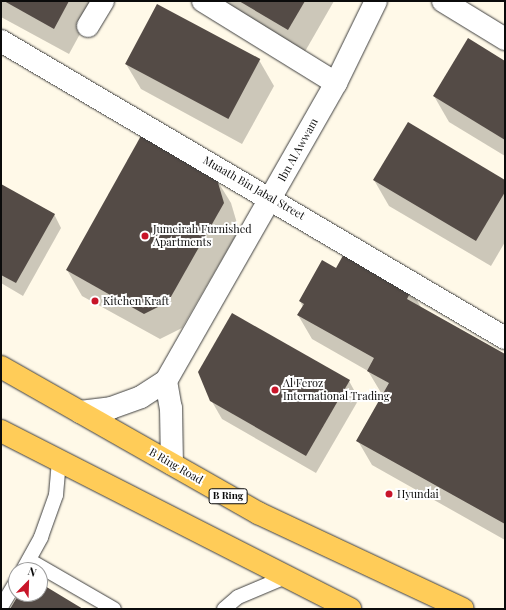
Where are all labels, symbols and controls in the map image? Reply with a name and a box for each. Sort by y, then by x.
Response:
street label: Ibn Al Awwam [275,116,321,184]
street label: Muaath Bin Jabal Street [201,153,307,223]
place label: Jumeirah Furnished Apartments [153,223,252,249]
marker: Jumeirah Furnished Apartments [140,231,150,241]
place label: Kitchen Kraft [103,294,169,308]
marker: Kitchen Kraft [90,296,100,306]
place label: Al Feroz International Trading [283,377,390,403]
marker: Al Feroz International Trading [270,385,280,395]
street label: B Ring Road [147,445,205,487]
place label: Hyundai [397,487,439,501]
road number: B Ring [208,488,248,504]
marker: Hyundai [384,489,394,499]
north arrow [8,562,48,602]
text: N [26,563,39,580]

